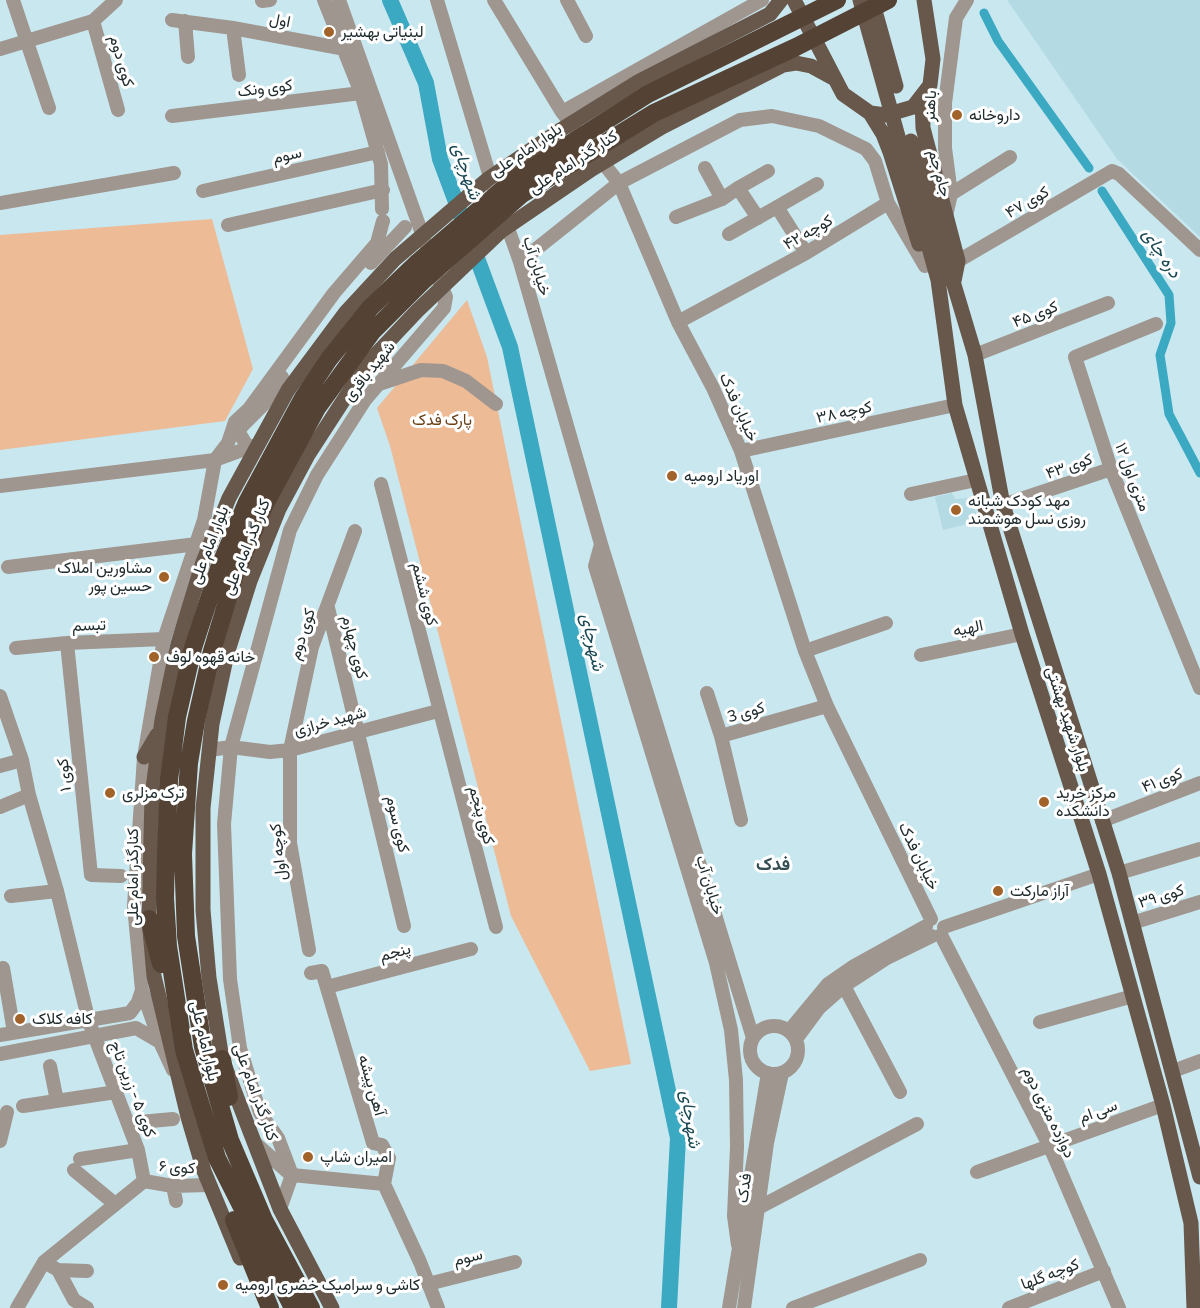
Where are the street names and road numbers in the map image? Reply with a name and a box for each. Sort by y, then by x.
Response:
street label: اول [268,9,292,31]
street label: کوی دوم [105,33,139,89]
street label: کوی ونک [236,75,294,101]
street label: باهنر [920,90,940,122]
street label: بلوار امام علی [487,119,565,181]
street label: کنار گذر امام علی [525,126,621,198]
street label: سوم [271,142,303,168]
street label: جام جم [924,147,956,199]
street label: کوی ۴۷ [1002,182,1052,222]
street label: کوچه ۴۲ [780,210,836,254]
street label: خیابان آب [519,234,555,298]
street label: کوی ۴۵ [1010,297,1060,331]
street label: شهید باقری [339,337,399,405]
street label: خیابان فدک [715,370,763,444]
street label: کوچه ۳۸ [814,397,874,427]
street label: ۱۲ متری اول [1111,440,1155,514]
street label: کوی ۴۳ [1043,449,1095,483]
street label: کنار گذر امام علی [218,496,274,598]
street label: بلوار امام علی [185,503,233,587]
street label: کوی ششم [408,560,442,628]
street label: کوی دوم [285,606,319,662]
street label: کوی چهارم [338,613,372,681]
street label: تبسم [72,615,106,635]
street label: الهیه [951,615,985,641]
street label: بلوار شهید بهشتی [1042,664,1094,774]
street label: کوی 3 [725,698,767,726]
street label: شهید خرازی [292,702,368,740]
street label: کوی ۱ [53,757,75,793]
street label: کوی ۴۱ [1139,763,1185,797]
street label: کوی پنجم [465,784,499,846]
street label: کوی سوم [382,794,414,854]
street label: خیابان فدک [894,819,944,893]
street label: کوچه اول [265,822,291,882]
street label: کنارگذر امام علی [123,828,143,926]
street label: خیابان آب [692,853,728,917]
street label: کوی ۳۹ [1136,880,1186,912]
street label: پنجم [377,939,413,965]
street label: بلوار امام علی [186,999,224,1083]
street label: کوی ۵ - زرین تاج [106,1038,160,1140]
street label: کنار گذر امام علی [230,1041,282,1143]
street label: آهن پیشه [354,1052,390,1118]
street label: دوازده متری دوم [1018,1063,1080,1161]
street label: سی ام [1076,1095,1120,1127]
street label: کوی ۶ [158,1156,196,1178]
street label: فدک [732,1172,756,1204]
street label: سوم [451,1244,485,1270]
street label: کوچه گلها [1018,1254,1082,1294]

